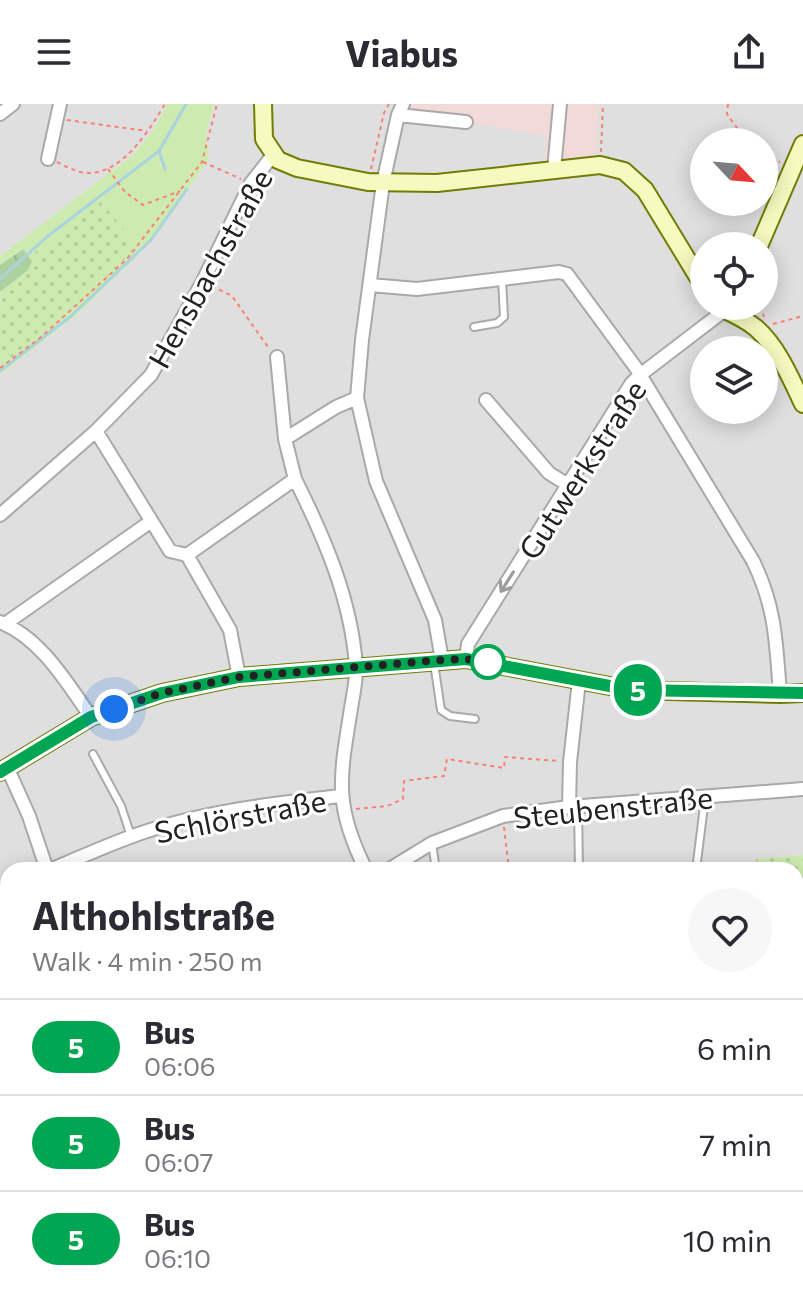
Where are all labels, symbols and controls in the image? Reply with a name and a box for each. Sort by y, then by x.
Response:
icon: menu [32,30,76,74]
text: Viabus [345,30,458,74]
icon: share [727,30,771,74]
north arrow [690,128,778,216]
map controls [690,128,778,424]
street label: Hensbachstraße [139,162,279,374]
button: locate [690,232,778,320]
button: layers [690,336,778,424]
street label: Gutwerkstraße [509,373,653,565]
one-way arrow [498,570,514,593]
unlabelled marker [471,645,505,679]
line badge: 5 [612,664,664,716]
text: 5 [630,673,646,707]
your location [94,689,134,729]
street label: Steubenstraße [512,777,714,835]
street label: Schlörstraße [151,780,329,850]
button: heart [688,888,772,972]
text: Althohlstraße [32,891,275,938]
text: Walk · 4 min · 250 m [32,945,262,976]
text: Bus [144,1013,195,1050]
text: 6 min [697,1029,772,1066]
text: 5 [68,1030,84,1064]
text: 06:06 [144,1050,216,1081]
text: Bus [144,1109,195,1146]
text: 7 min [699,1125,772,1162]
text: 5 [68,1126,84,1160]
text: 06:07 [144,1146,213,1177]
text: Bus [144,1205,195,1242]
text: 10 min [683,1221,772,1258]
text: 5 [68,1222,84,1256]
text: 06:10 [144,1242,211,1273]

